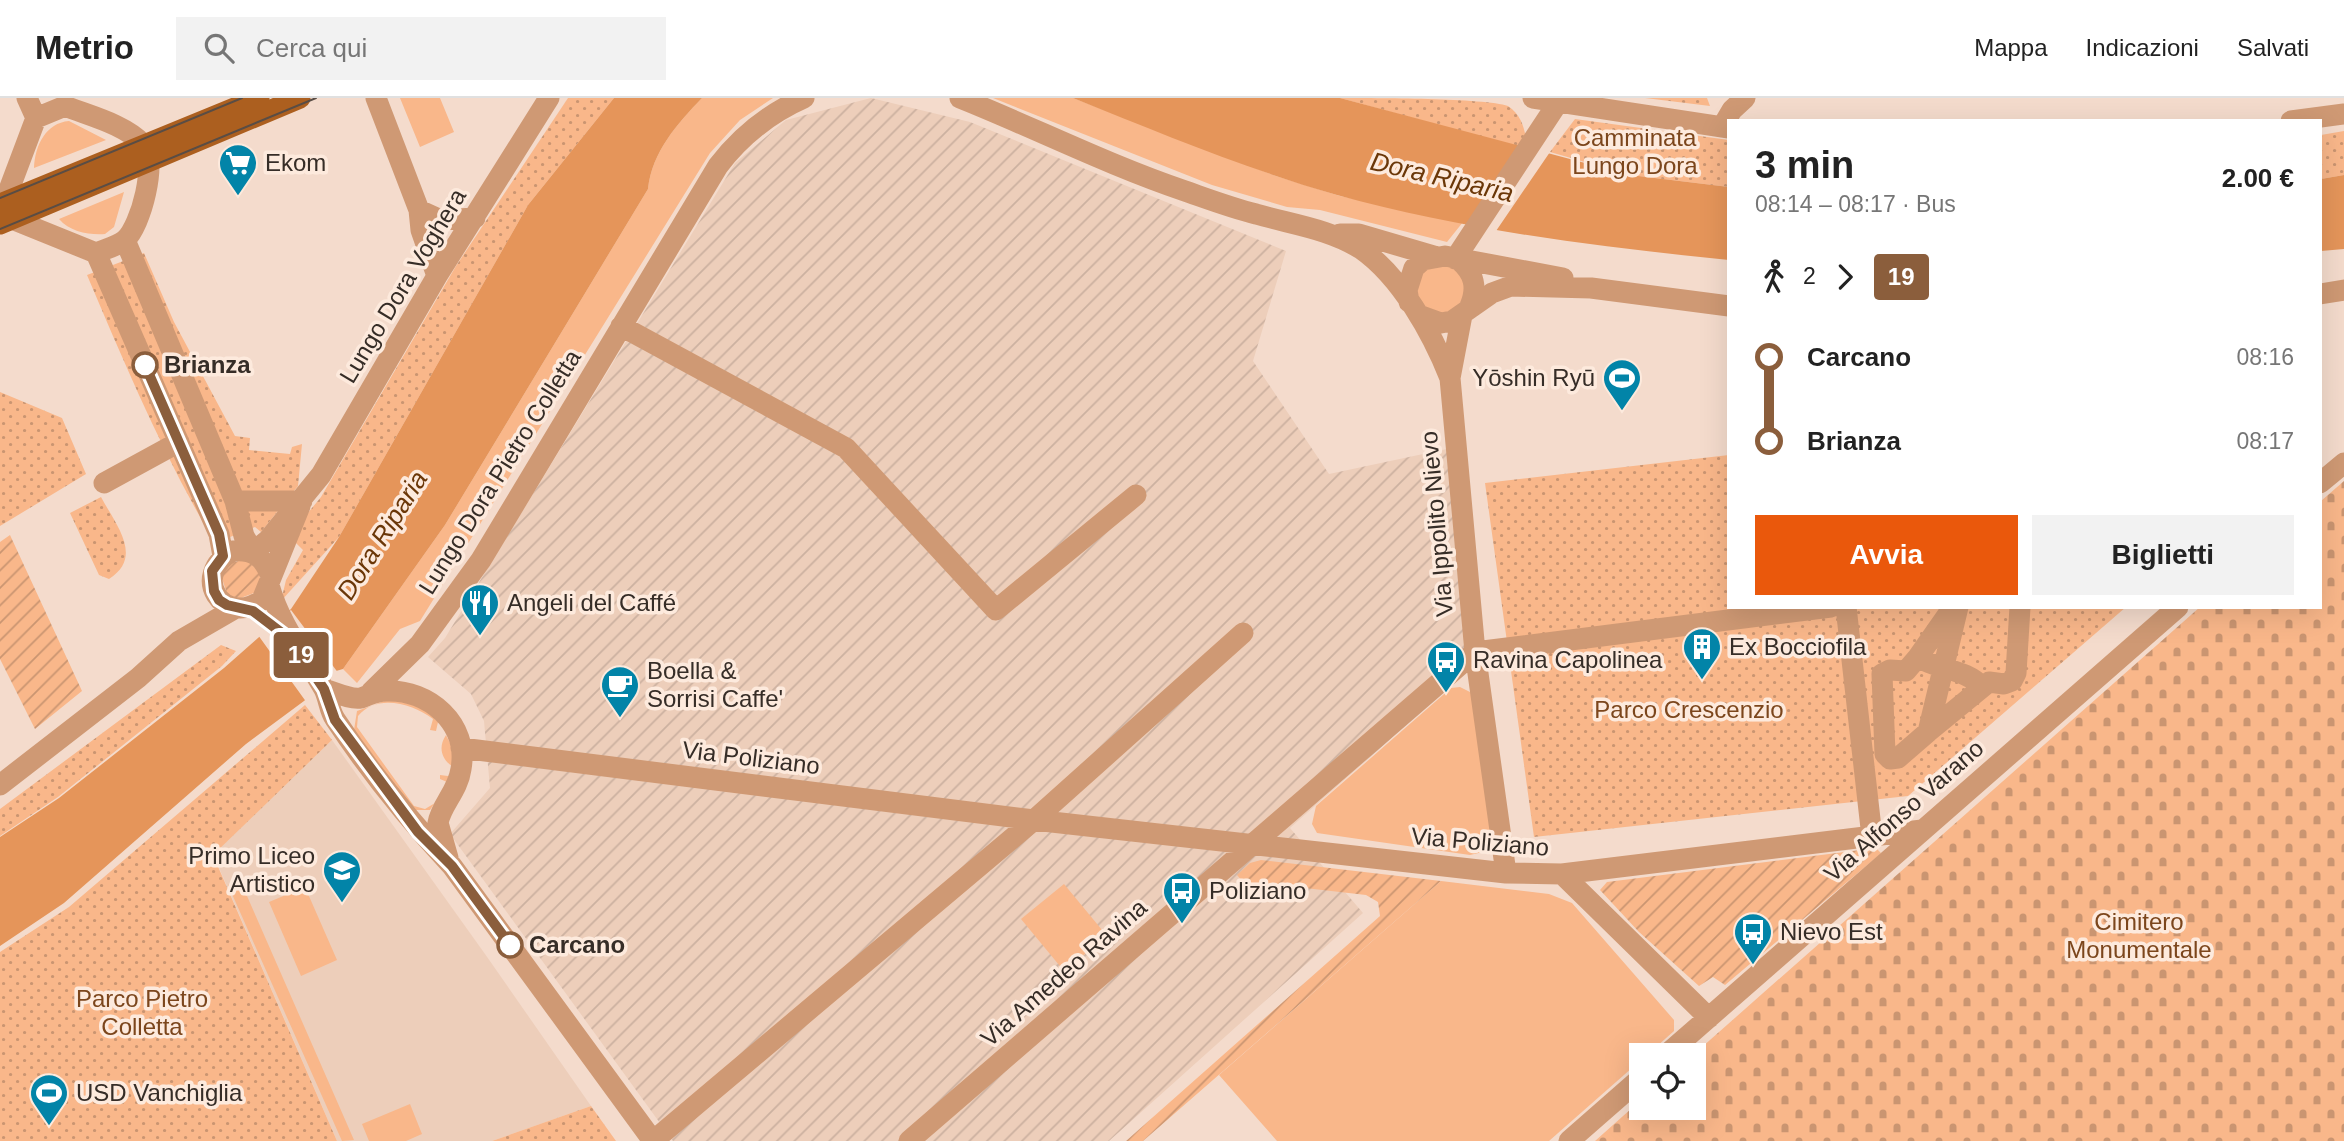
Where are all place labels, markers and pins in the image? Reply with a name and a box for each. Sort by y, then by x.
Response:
supermarket icon: Ekom [217,142,259,197]
place label: Ekom [265,149,326,176]
place label: Brianza [164,351,251,378]
marker: Brianza [132,352,158,378]
sports icon: Yōshin Ryū [1601,357,1643,412]
place label: Yōshin Ryū [1472,364,1595,391]
restaurant icon: Angeli del Caffé [459,582,501,637]
place label: Angeli del Caffé [507,589,676,616]
building icon: Ex Bocciofila [1681,626,1723,681]
place label: Ex Bocciofila [1729,633,1867,660]
bus stop icon: Ravina Capolinea [1425,639,1467,694]
place label: Ravina Capolinea [1473,646,1663,673]
place label: Boella & Sorrisi Caffe' [647,657,783,712]
cafe icon: Boella & Sorrisi Caffe' [599,664,641,719]
place label: Primo Liceo Artistico [188,842,315,897]
school or university icon: Primo Liceo Artistico [321,849,363,904]
bus stop icon: Poliziano [1161,870,1203,925]
place label: Poliziano [1209,877,1306,904]
bus stop icon: Nievo Est [1732,911,1774,966]
place label: Nievo Est [1780,918,1883,945]
place label: Carcano [529,931,625,958]
marker: Carcano [497,932,523,958]
sports icon: USD Vanchiglia [28,1072,70,1127]
place label: USD Vanchiglia [76,1079,243,1106]

